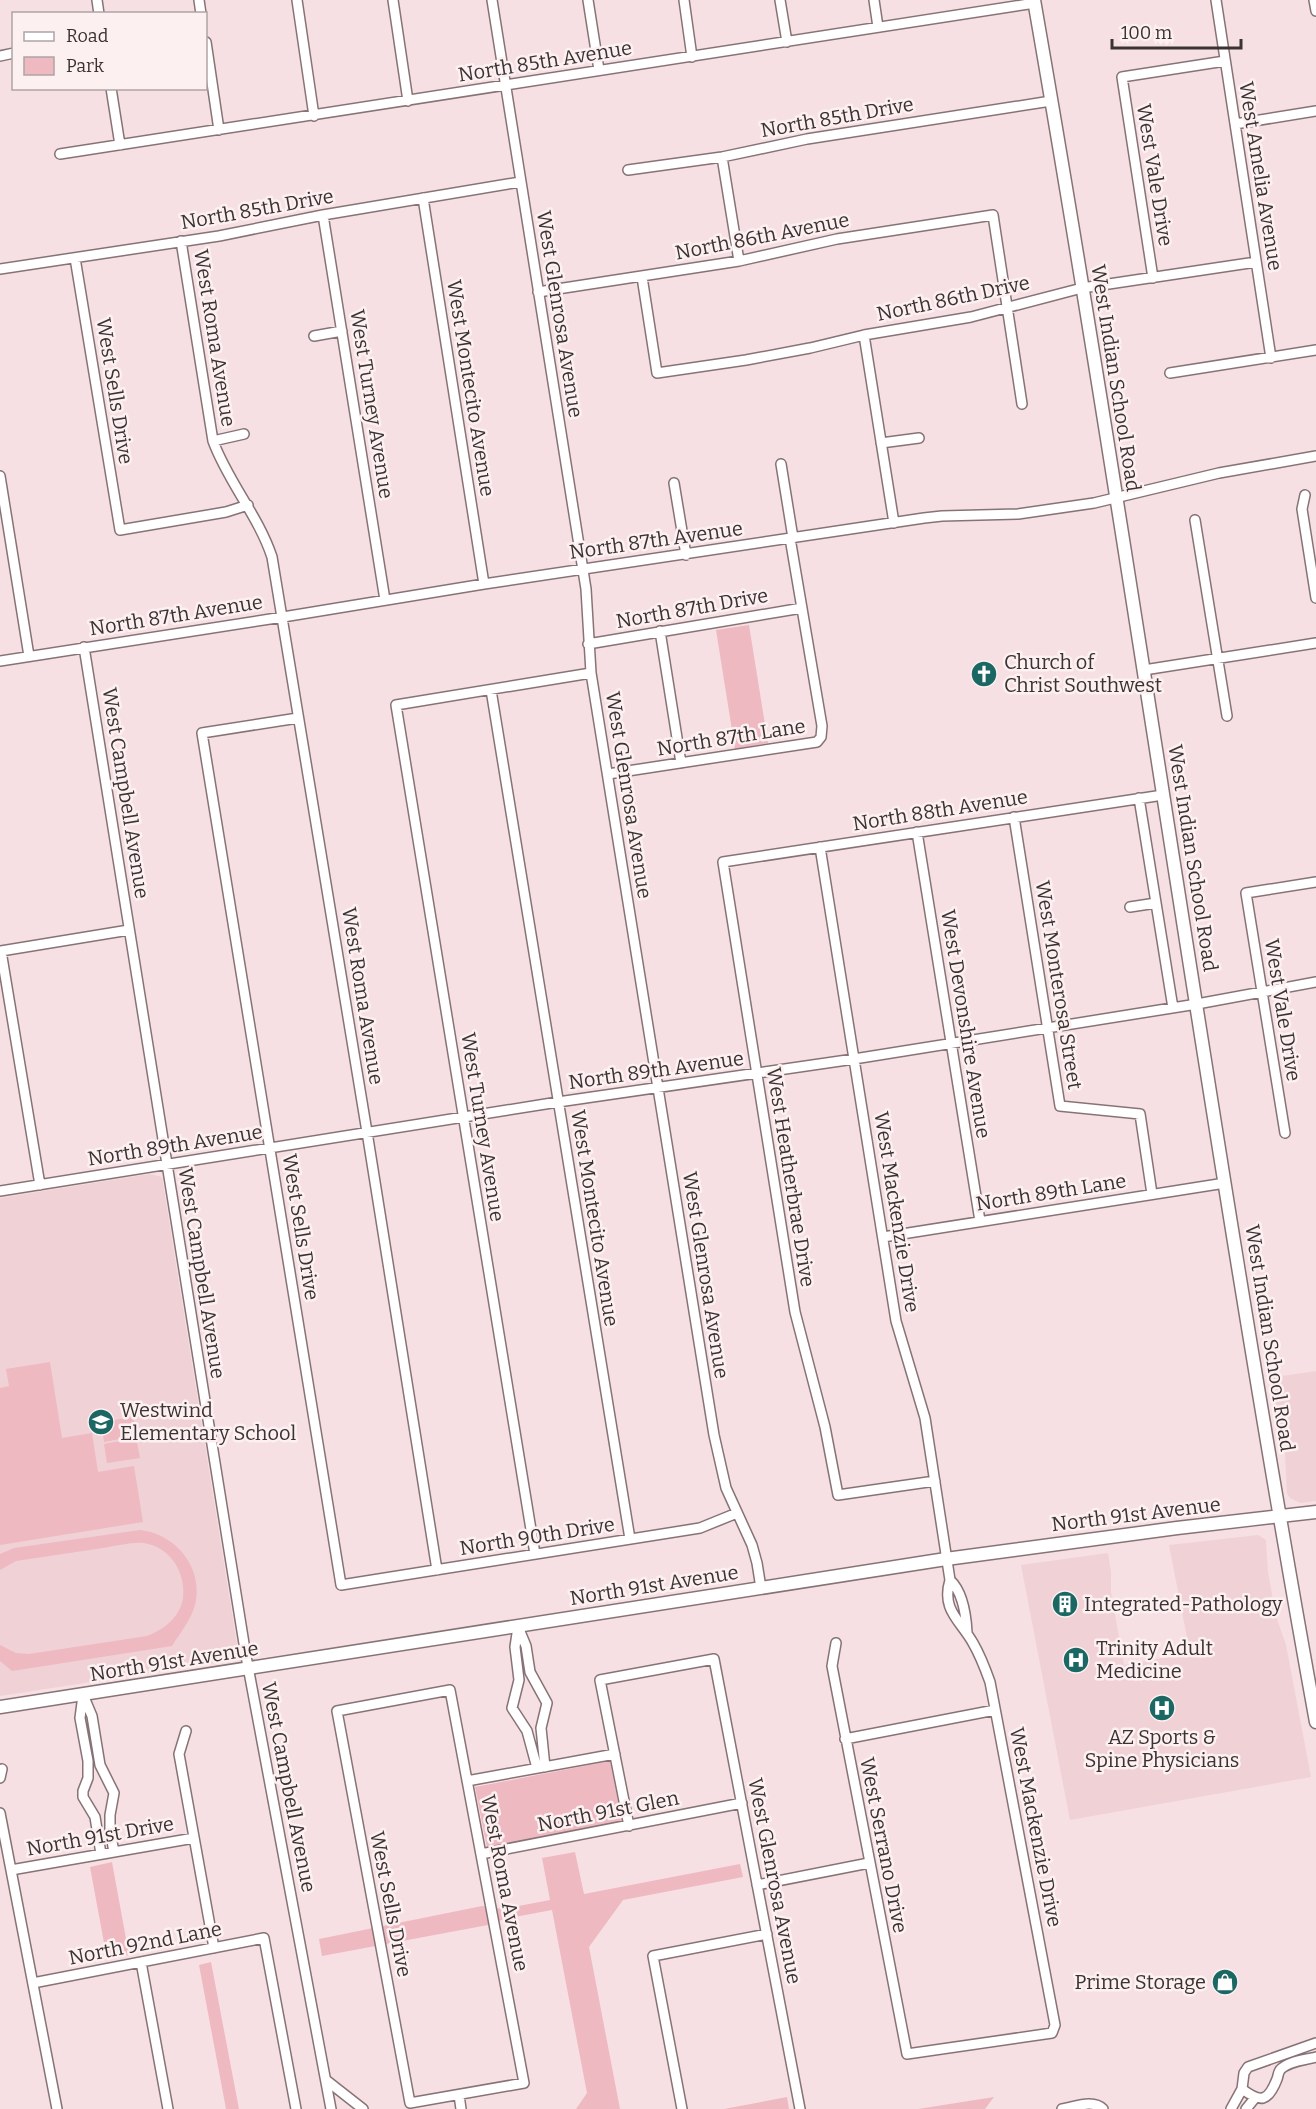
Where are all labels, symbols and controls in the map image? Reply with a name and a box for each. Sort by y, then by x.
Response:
legend [12,12,207,90]
scale bar [1112,12,1241,50]
text: 100 m [1121,22,1172,44]
text: Road [66,25,109,47]
street label: North 85th Avenue [456,35,634,87]
text: Park [66,55,105,77]
street label: West Amelia Avenue [1234,80,1288,272]
street label: North 85th Drive [759,92,915,142]
street label: West Vale Drive [1132,102,1178,248]
street label: North 85th Drive [179,184,335,234]
street label: North 86th Avenue [673,207,851,265]
street label: West Glenrosa Avenue [532,209,588,419]
street label: West Roma Avenue [189,248,241,428]
street label: West Indian School Road [1086,263,1146,493]
street label: North 86th Drive [874,270,1032,326]
street label: West Montecito Avenue [442,278,500,498]
street label: West Turney Avenue [345,308,399,500]
street label: West Sells Drive [92,316,138,466]
street label: North 87th Avenue [568,516,744,564]
street label: North 87th Drive [614,583,770,633]
street label: North 87th Avenue [88,589,264,641]
place label: Church of Christ Southwest [1004,650,1162,697]
church icon: Church of Christ Southwest [969,659,999,689]
street label: West Campbell Avenue [97,686,155,900]
street label: West Glenrosa Avenue [601,690,657,900]
street label: North 87th Lane [655,713,807,761]
street label: West Indian School Road [1163,743,1223,973]
street label: North 88th Avenue [851,784,1029,836]
street label: West Monterosa Street [1031,879,1087,1091]
street label: West Roma Avenue [337,906,389,1086]
street label: West Devonshire Avenue [936,908,996,1140]
street label: West Vale Drive [1260,937,1306,1083]
street label: West Turney Avenue [456,1031,510,1223]
street label: North 89th Avenue [567,1046,745,1094]
street label: West Heatherbrae Drive [762,1065,820,1289]
street label: West Montecito Avenue [566,1108,624,1328]
street label: West Mackenzie Drive [869,1110,925,1314]
street label: North 89th Avenue [86,1119,264,1171]
street label: West Sells Drive [278,1152,324,1302]
street label: West Campbell Avenue [173,1166,231,1380]
street label: North 89th Lane [974,1168,1128,1216]
street label: West Glenrosa Avenue [678,1170,734,1380]
street label: West Indian School Road [1240,1223,1300,1453]
place label: Westwind Elementary School [120,1398,297,1445]
school or university icon: Westwind Elementary School [86,1407,116,1437]
street label: North 91st Avenue [1050,1492,1222,1536]
street label: North 90th Drive [458,1512,616,1560]
street label: North 91st Avenue [568,1560,740,1610]
building icon: Integrated-Pathology [1050,1589,1080,1619]
place label: Integrated-Pathology [1084,1592,1283,1616]
street label: North 91st Avenue [88,1636,260,1686]
place label: Trinity Adult Medicine [1096,1636,1213,1683]
hospital icon: Trinity Adult Medicine [1061,1645,1091,1675]
street label: West Campbell Avenue [257,1680,321,1894]
hospital icon: AZ Sports & Spine Physicians [1147,1693,1177,1723]
street label: West Mackenzie Drive [1005,1725,1067,1929]
place label: AZ Sports & Spine Physicians [1085,1725,1239,1772]
street label: West Serrano Drive [855,1755,913,1935]
street label: West Glenrosa Avenue [743,1776,807,1986]
street label: North 91st Glen [535,1785,681,1837]
street label: West Roma Avenue [476,1793,534,1973]
street label: North 91st Drive [24,1811,176,1861]
street label: West Sells Drive [365,1829,417,1979]
street label: North 92nd Lane [66,1916,224,1970]
shop icon: Prime Storage [1210,1967,1240,1997]
place label: Prime Storage [1075,1970,1206,1994]

